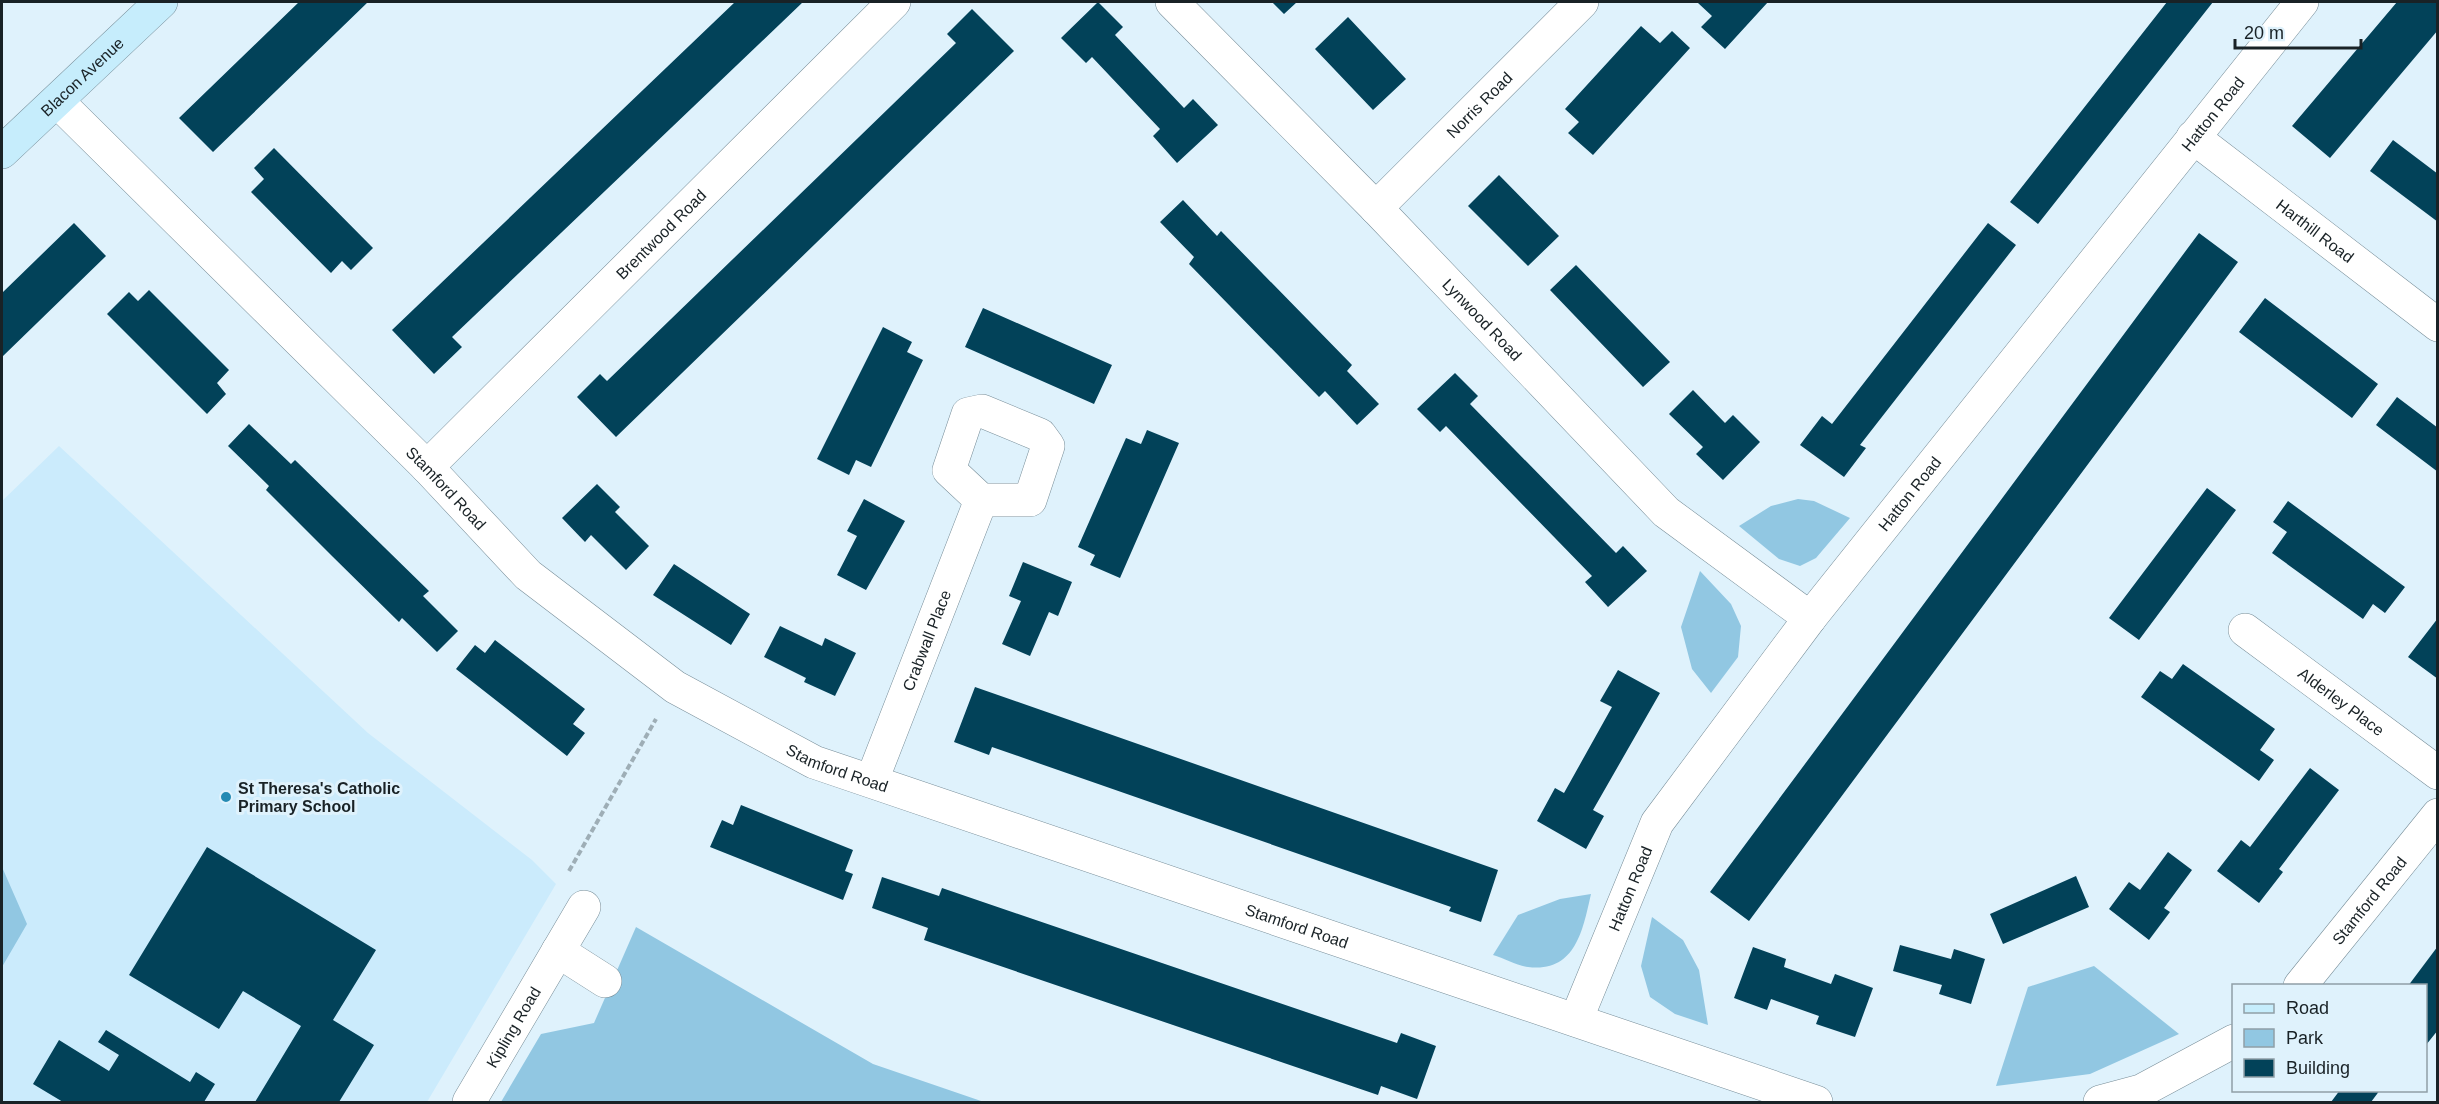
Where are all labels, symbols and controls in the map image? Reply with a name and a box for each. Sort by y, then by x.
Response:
scale bar [2235,12,2361,50]
text: 20 m [2244,23,2284,43]
street label: Blacon Avenue [38,34,127,120]
street label: Norris Road [1443,69,1516,141]
street label: Hatton Road [2178,74,2248,155]
street label: Brentwood Road [613,186,709,283]
street label: Harthill Road [2273,196,2357,266]
street label: Lynwood Road [1439,276,1525,364]
street label: Stamford Road [403,444,489,533]
street label: Hatton Road [1875,453,1944,534]
street label: Crabwall Place [900,587,954,693]
street label: Alderley Place [2295,665,2387,739]
street label: Stamford Road [783,741,890,796]
place label: St Theresa's Catholic Primary School [238,780,400,815]
marker: St Theresa's Catholic Primary School [219,790,233,804]
street label: Hatton Road [1606,844,1655,934]
street label: Stamford Road [2329,853,2410,948]
street label: Stamford Road [1243,901,1350,952]
street label: Kipling Road [483,984,544,1071]
legend [2232,984,2427,1092]
text: Road [2286,998,2329,1018]
text: Park [2286,1028,2324,1048]
text: Building [2286,1058,2350,1078]

